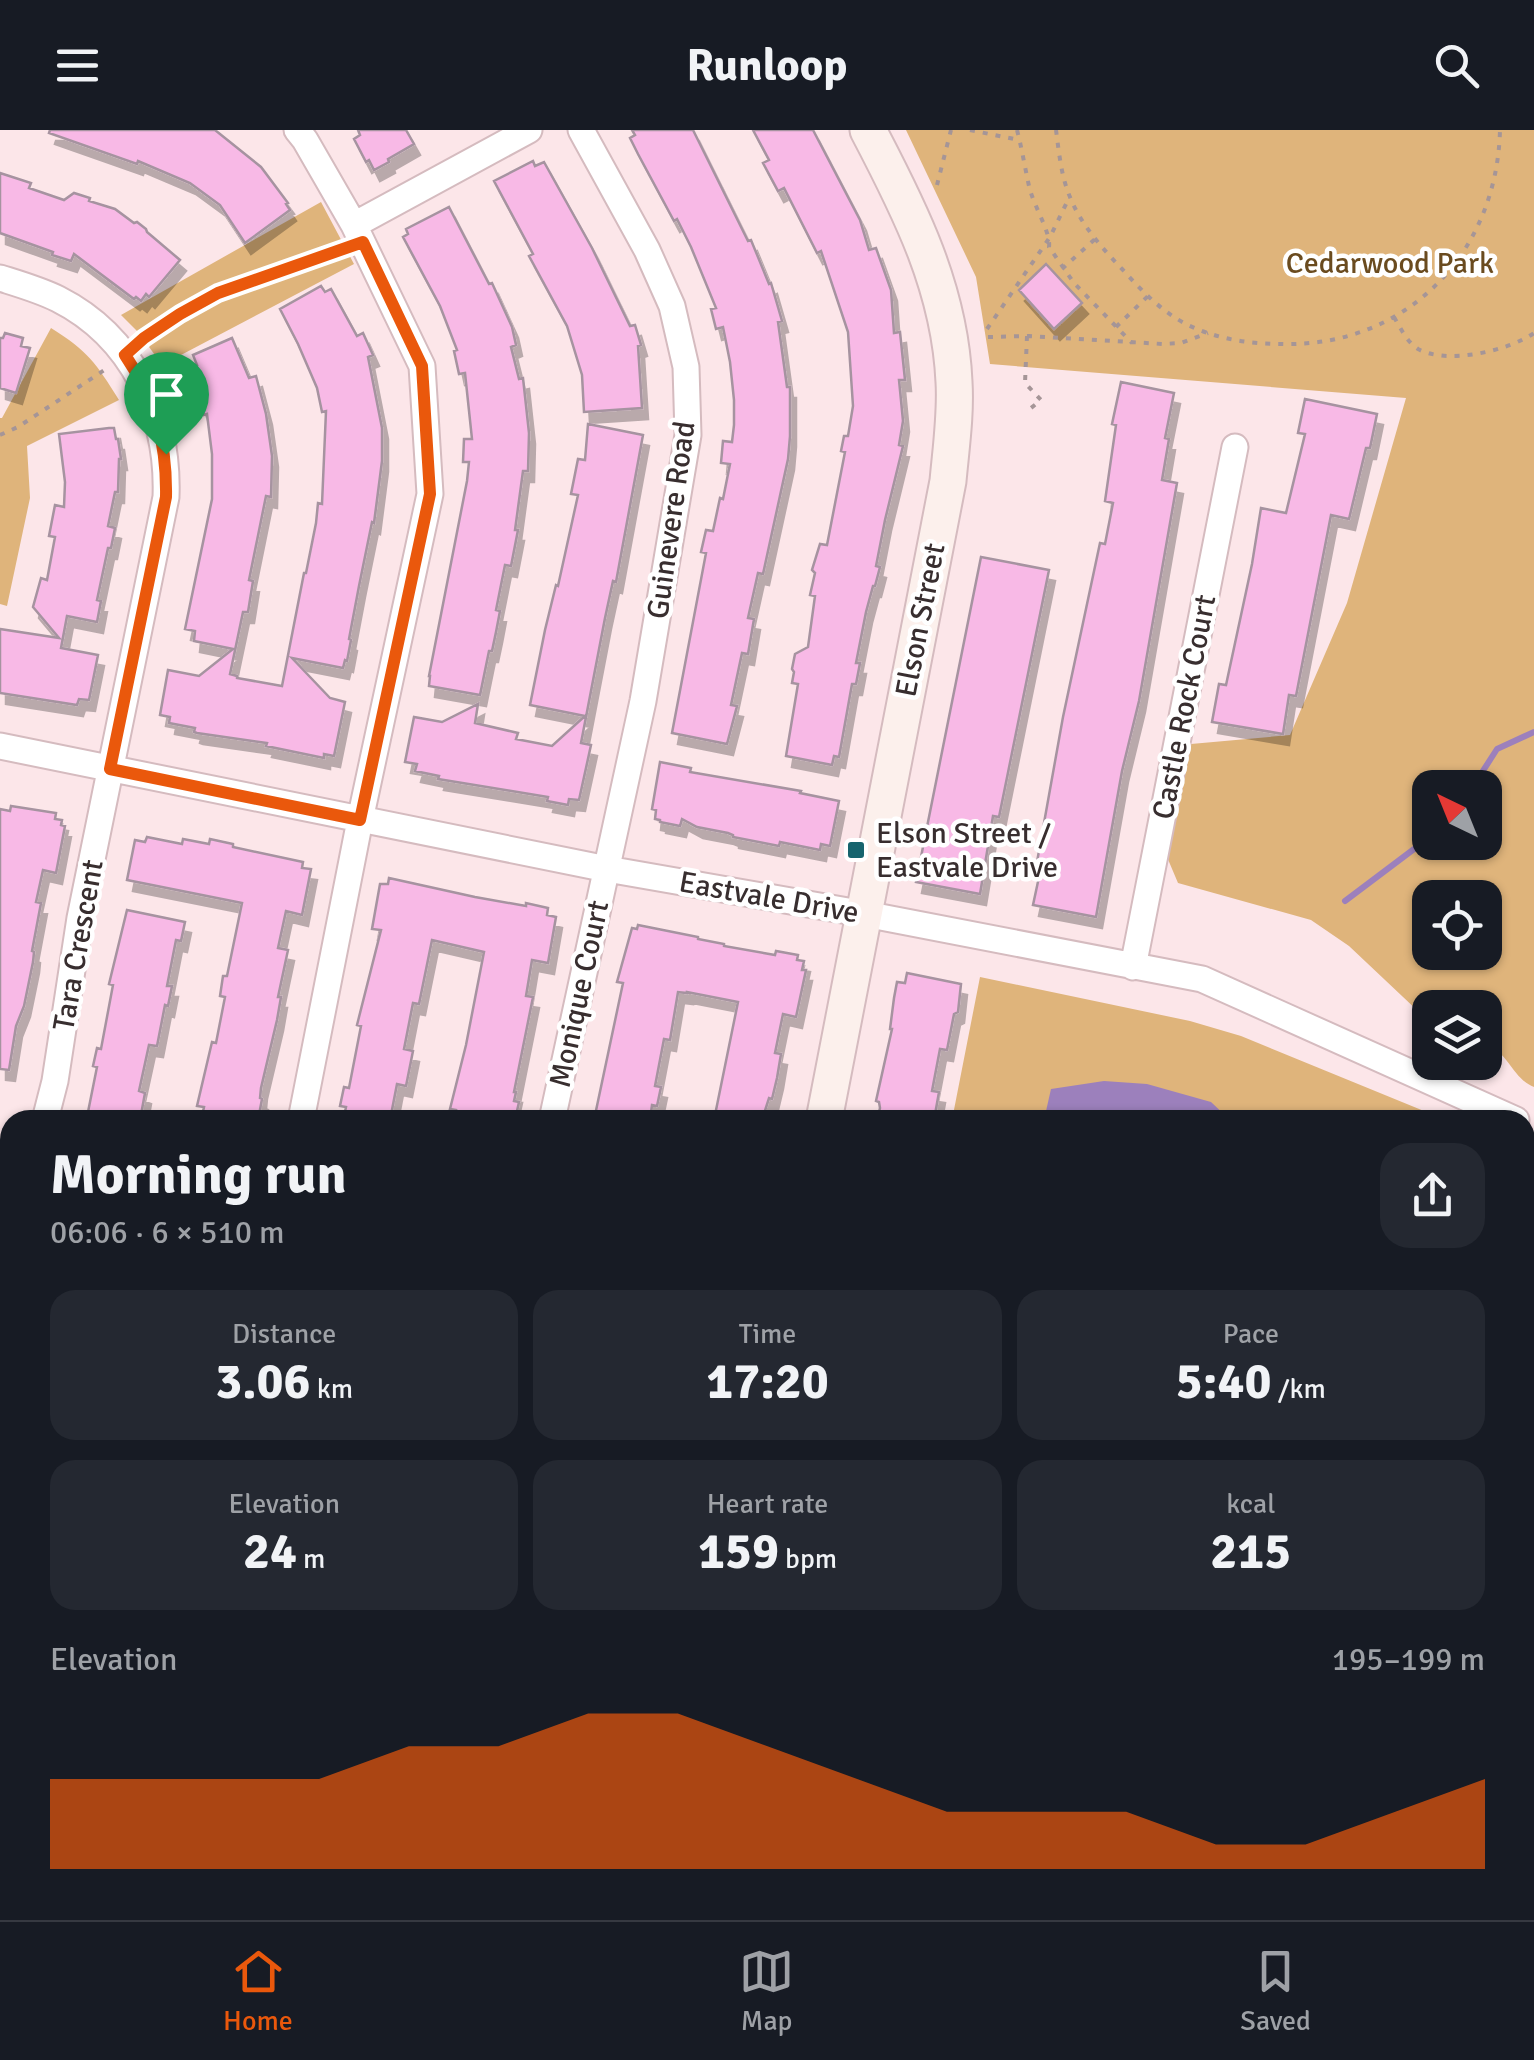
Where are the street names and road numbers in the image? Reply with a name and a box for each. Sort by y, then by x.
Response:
street label: Guinevere Road [639,419,704,621]
street label: Elson Street [887,540,953,700]
street label: Castle Rock Court [1145,592,1224,823]
street label: Tara Crescent [45,857,112,1034]
street label: Eastvale Drive [676,863,862,932]
street label: Monique Court [542,897,617,1091]

